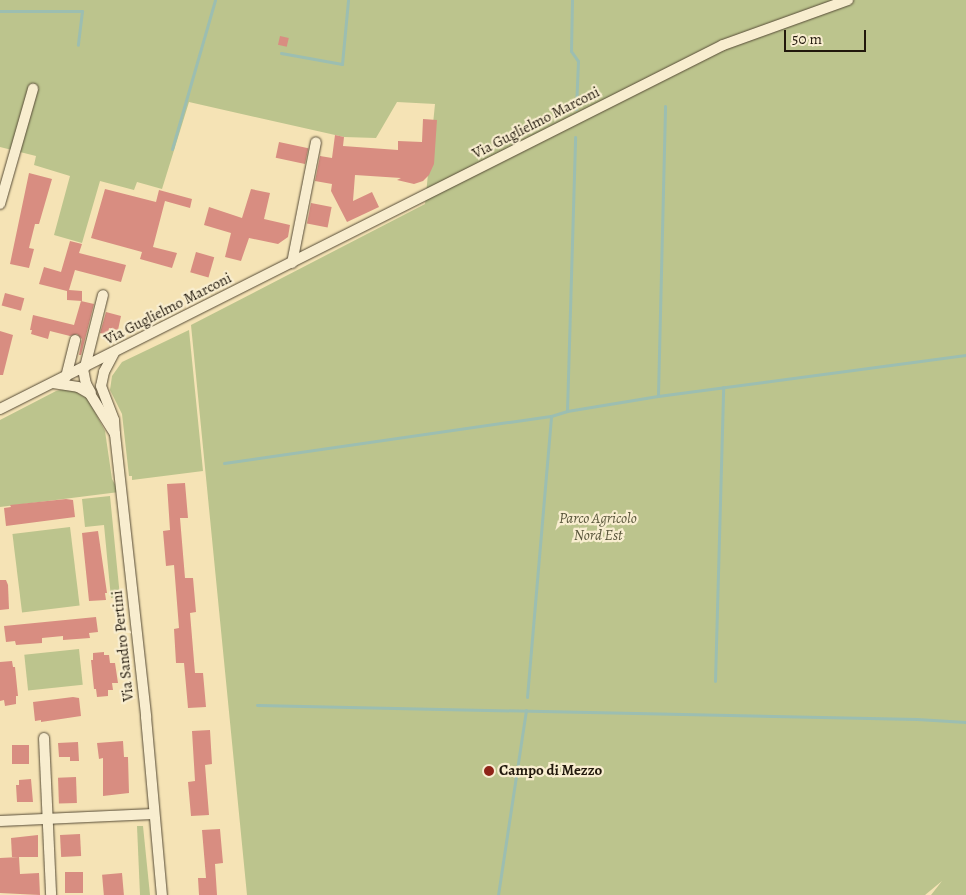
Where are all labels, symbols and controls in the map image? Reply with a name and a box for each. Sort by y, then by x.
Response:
scale bar [786,20,868,52]
text: 50 m [792,29,822,49]
street label: Via Guglielmo Marconi [469,83,603,163]
street label: Via Guglielmo Marconi [101,269,235,349]
park label: Parco Agricolo Nord Est [559,509,637,544]
street label: Via Sandro Pertini [108,590,138,702]
place label: Campo di Mezzo [499,762,602,780]
marker: Campo di Mezzo [483,765,495,777]

